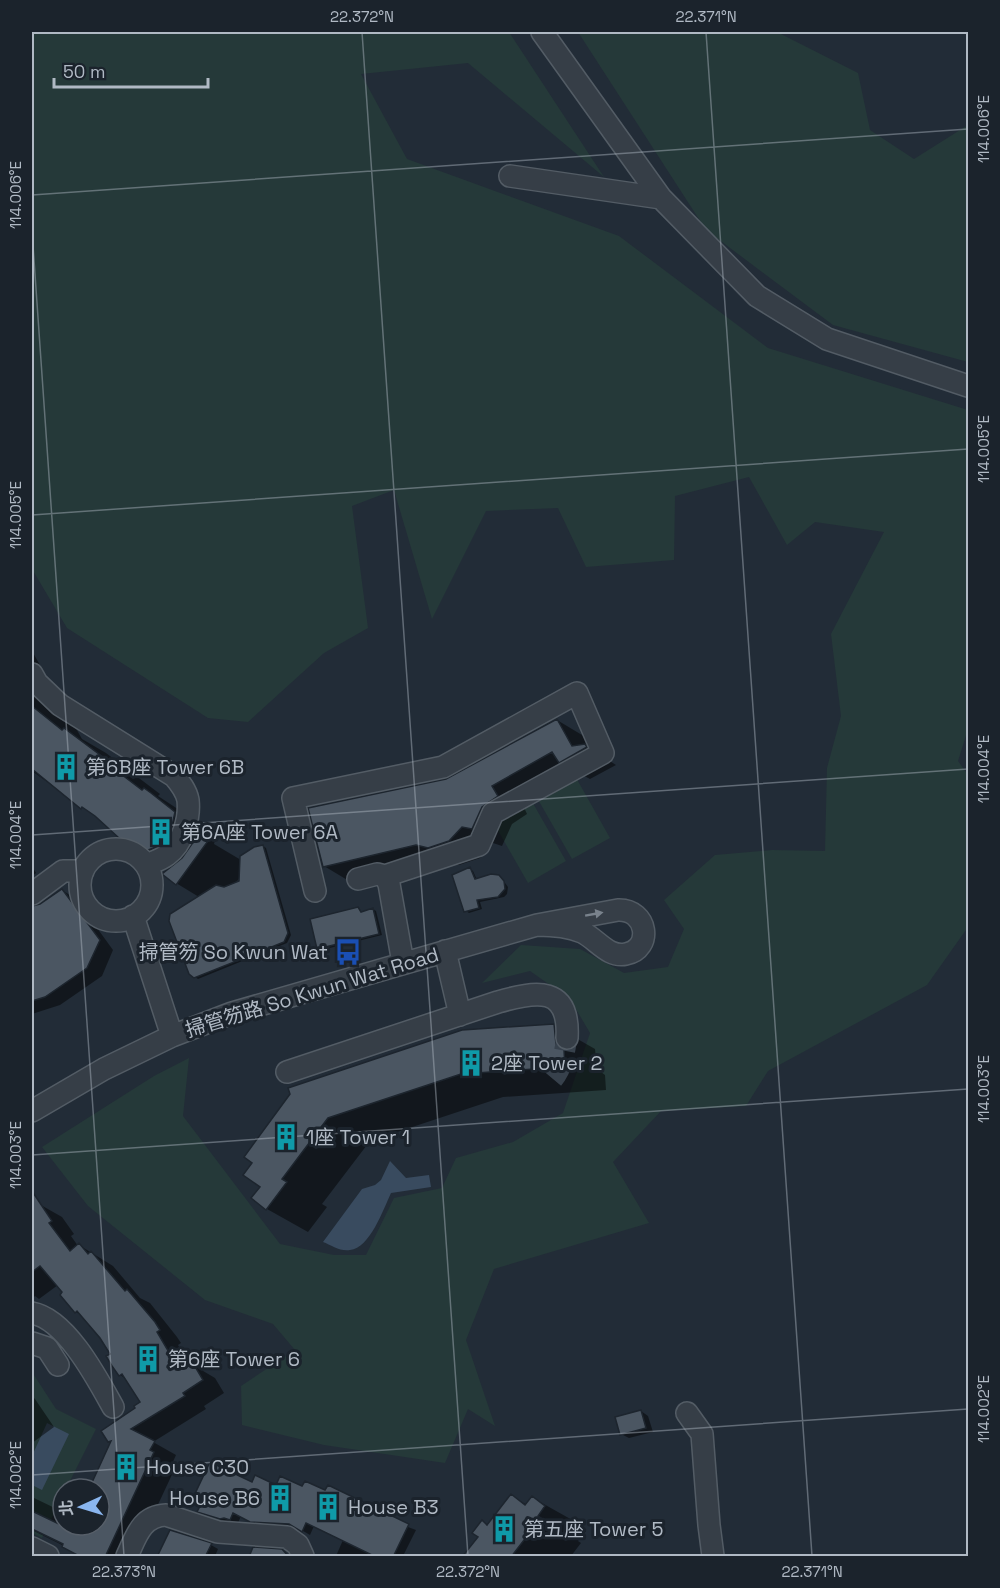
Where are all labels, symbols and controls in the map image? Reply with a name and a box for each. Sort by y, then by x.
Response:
text: 22.372°N [330,7,394,26]
text: 22.371°N [675,7,737,26]
scale bar [54,51,208,89]
text: 50 m [63,60,105,83]
text: 114.006°E [974,95,993,163]
text: 114.006°E [6,161,25,229]
text: 114.005°E [974,415,993,483]
text: 114.005°E [6,481,25,549]
text: 114.004°E [974,735,993,803]
building icon: 第6B座 Tower 6B [51,752,81,782]
place label: 第6B座 Tower 6B [86,754,244,780]
text: 114.004°E [6,801,25,869]
building icon: 第6A座 Tower 6A [146,817,176,847]
place label: 第6A座 Tower 6A [181,819,338,845]
one-way arrow [585,909,604,918]
bus stop icon: 掃管笏 So Kwun Wat [333,937,363,967]
place label: 掃管笏 So Kwun Wat [138,939,328,965]
street label: 掃管笏路 So Kwun Wat Road [182,941,442,1043]
building icon: 2座 Tower 2 [456,1048,486,1078]
place label: 2座 Tower 2 [491,1050,603,1076]
text: 114.003°E [974,1055,993,1123]
text: 114.003°E [6,1121,25,1189]
building icon: 1座 Tower 1 [271,1122,301,1152]
place label: 1座 Tower 1 [306,1124,410,1150]
building icon: 第6座 Tower 6 [133,1344,163,1374]
place label: 第6座 Tower 6 [168,1346,300,1372]
text: 114.002°E [974,1375,993,1443]
text: 114.002°E [6,1441,25,1509]
building icon: House C30 [111,1452,141,1482]
place label: House C30 [146,1454,249,1480]
north arrow [51,1477,111,1537]
building icon: House B6 [265,1483,295,1513]
place label: House B6 [169,1485,260,1511]
building icon: House B3 [313,1492,343,1522]
place label: House B3 [348,1494,439,1520]
text: 北 [56,1499,78,1517]
building icon: 第五座 Tower 5 [489,1514,519,1544]
place label: 第五座 Tower 5 [524,1516,663,1542]
text: 22.373°N [92,1562,156,1581]
text: 22.372°N [436,1562,500,1581]
text: 22.371°N [781,1562,843,1581]

